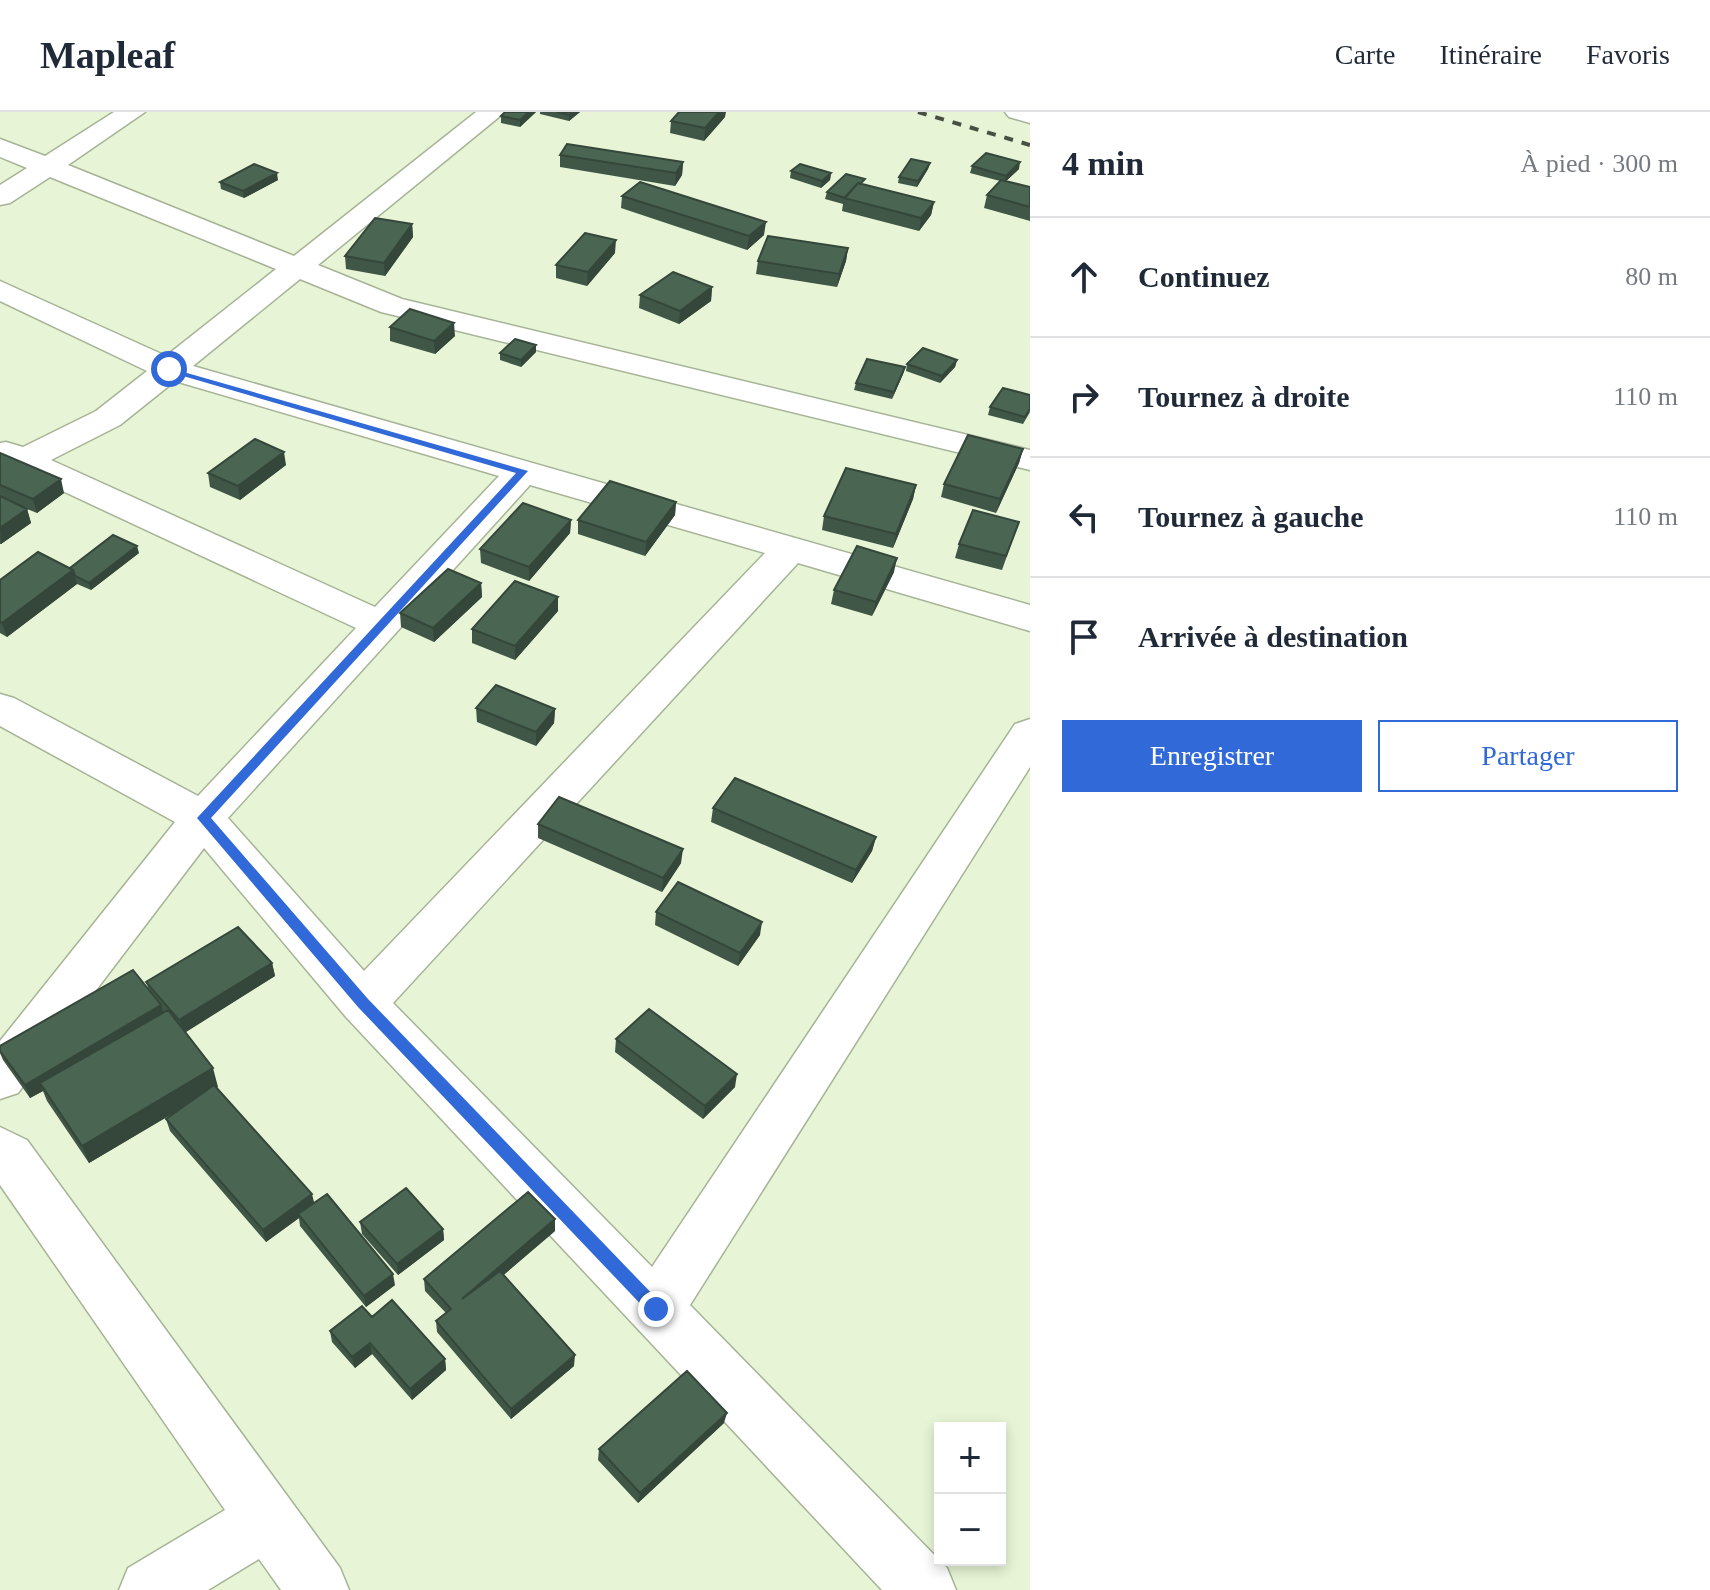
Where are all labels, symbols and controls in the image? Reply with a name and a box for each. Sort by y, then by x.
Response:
text: Mapleaf [40,34,175,76]
text: Carte [1335,39,1395,70]
text: Itinéraire [1439,39,1542,70]
text: Favoris [1586,39,1670,70]
text: 4 min [1062,145,1144,182]
text: À pied · 300 m [1521,149,1678,178]
icon: ahead [1062,255,1106,299]
text: Continuez [1138,260,1270,293]
text: 80 m [1625,262,1678,291]
route start [151,351,187,387]
icon: right [1062,375,1106,419]
text: Tournez à droite [1138,380,1350,413]
text: 110 m [1613,382,1678,411]
icon: left [1062,495,1106,539]
text: Tournez à gauche [1138,500,1364,533]
text: 110 m [1613,502,1678,531]
icon: arrive [1062,615,1106,659]
text: Arrivée à destination [1138,620,1408,653]
button: Enregistrer [1062,720,1362,792]
button: Partager [1378,720,1678,792]
route end [638,1291,674,1327]
map controls [934,1422,1006,1566]
button: + [934,1422,1006,1494]
button: − [934,1494,1006,1566]

